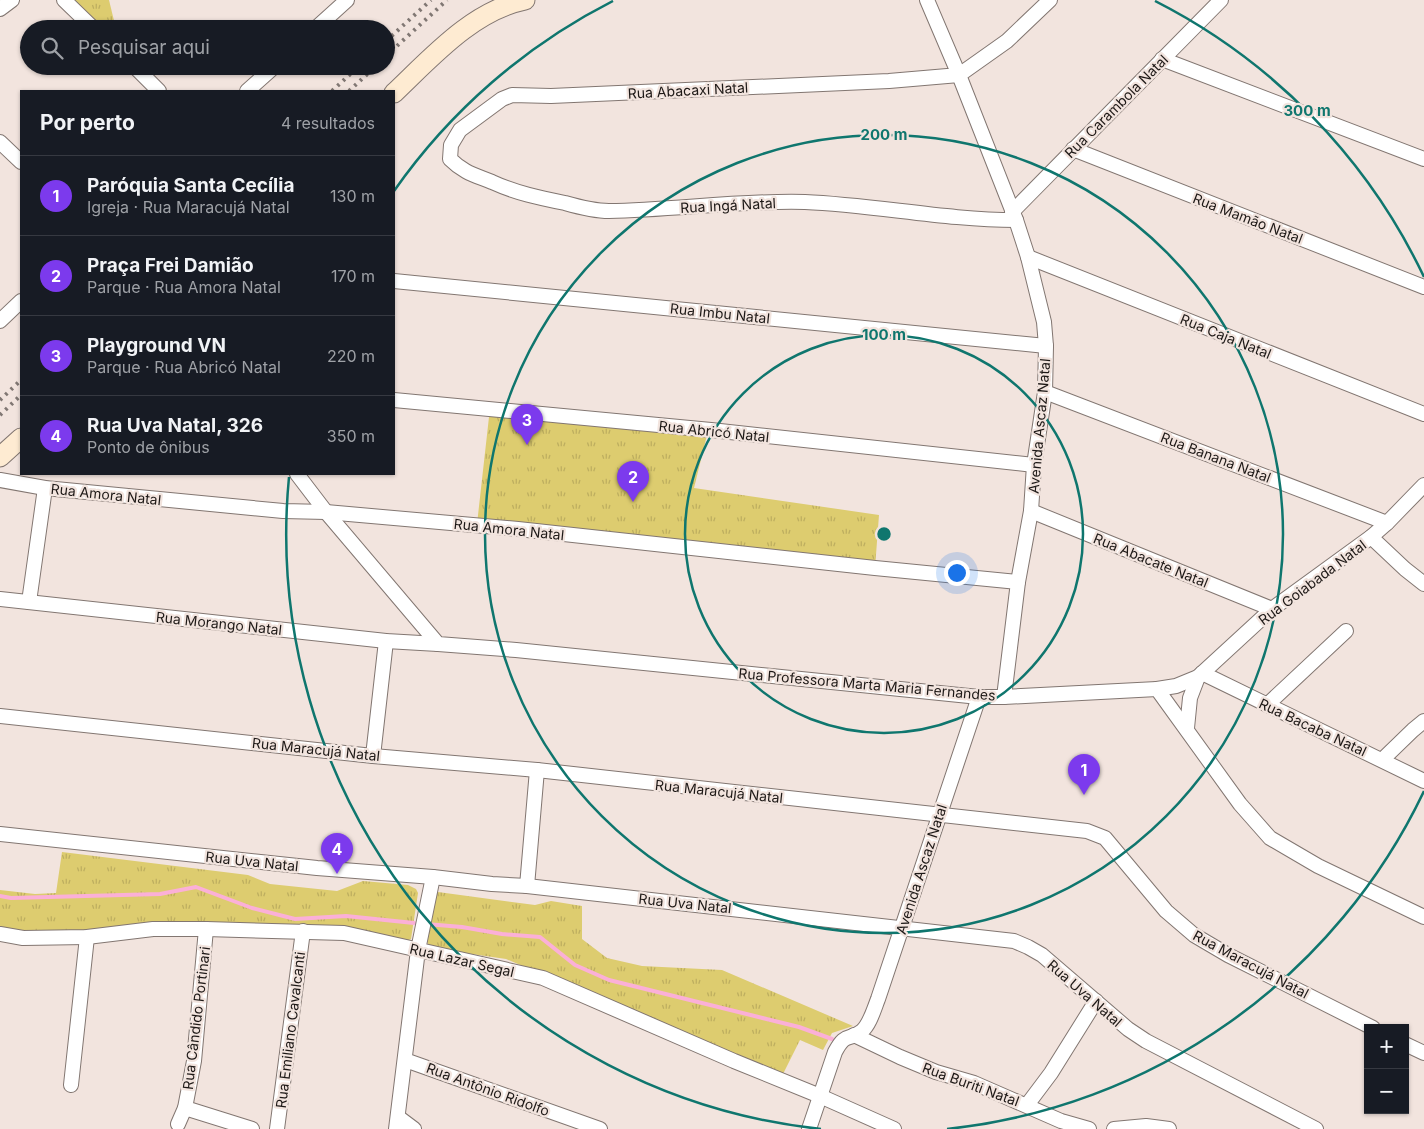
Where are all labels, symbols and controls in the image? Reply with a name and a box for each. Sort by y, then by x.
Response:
search box [20,20,395,75]
icon: search [38,34,66,62]
text: Pesquisar aqui [78,36,210,59]
street label: Rua Carambola Natal [1061,51,1171,161]
street label: Rua Abacaxi Natal [627,78,749,102]
text: 300 m [1283,101,1331,120]
text: Por perto [40,110,135,135]
text: 4 resultados [281,113,375,133]
text: 200 m [861,125,907,144]
text: Paróquia Santa Cecília [87,174,294,197]
text: 1 [53,186,59,206]
text: 130 m [330,186,375,206]
street label: Rua Mamão Natal [1191,189,1305,247]
street label: Rua Ingá Natal [680,194,776,216]
text: Igreja · Rua Maracujá Natal [87,197,290,217]
text: Praça Frei Damião [87,254,254,277]
text: 2 [51,266,61,286]
text: 170 m [331,266,375,286]
text: Parque · Rua Amora Natal [87,277,281,297]
street label: Rua Imbu Natal [669,299,771,327]
street label: Rua Caja Natal [1178,310,1274,362]
text: 100 m [862,325,906,344]
text: Playground VN [87,334,226,357]
text: 3 [51,346,61,366]
text: 220 m [327,346,375,366]
text: Parque · Rua Abricó Natal [87,357,281,377]
street label: Avenida Ascaz Natal [1025,358,1053,494]
pin: 3 [511,404,543,445]
text: Rua Uva Natal, 326 [87,414,263,437]
street label: Rua Abricó Natal [658,417,770,445]
text: 4 [51,426,61,446]
text: 350 m [327,426,375,446]
street label: Rua Banana Natal [1159,428,1273,486]
text: Ponto de ônibus [87,437,210,457]
pin: 2 [617,461,649,502]
street label: Rua Amora Natal [50,480,162,508]
street label: Rua Amora Natal [453,515,565,543]
centre of rings [875,525,893,543]
street label: Rua Abacate Natal [1091,529,1211,591]
street label: Rua Goiabada Natal [1255,536,1369,628]
your location [944,560,970,586]
street label: Rua Morango Natal [155,608,283,638]
street label: Rua Professora Marta Maria Fernandes [738,664,996,704]
street label: Rua Bacaba Natal [1256,695,1370,759]
street label: Rua Maracujá Natal [251,734,381,764]
pin: 1 [1068,754,1100,795]
street label: Rua Maracujá Natal [654,776,784,806]
street label: Avenida Ascaz Natal [892,802,950,936]
pin: 4 [321,833,353,874]
street label: Rua Uva Natal [205,848,299,874]
street label: Rua Uva Natal [638,890,732,916]
street label: Rua Maracujá Natal [1190,926,1312,1002]
street label: Rua Lazar Segal [408,940,516,980]
street label: Rua Cândido Portinari [179,945,213,1091]
street label: Rua Emiliano Cavalcanti [272,951,308,1109]
street label: Rua Uva Natal [1044,956,1126,1030]
map controls [1364,1024,1409,1114]
button: + [1364,1024,1409,1069]
street label: Rua Antônio Ridolfo [424,1059,552,1119]
street label: Rua Buriti Natal [920,1059,1022,1109]
button: − [1364,1069,1409,1114]

